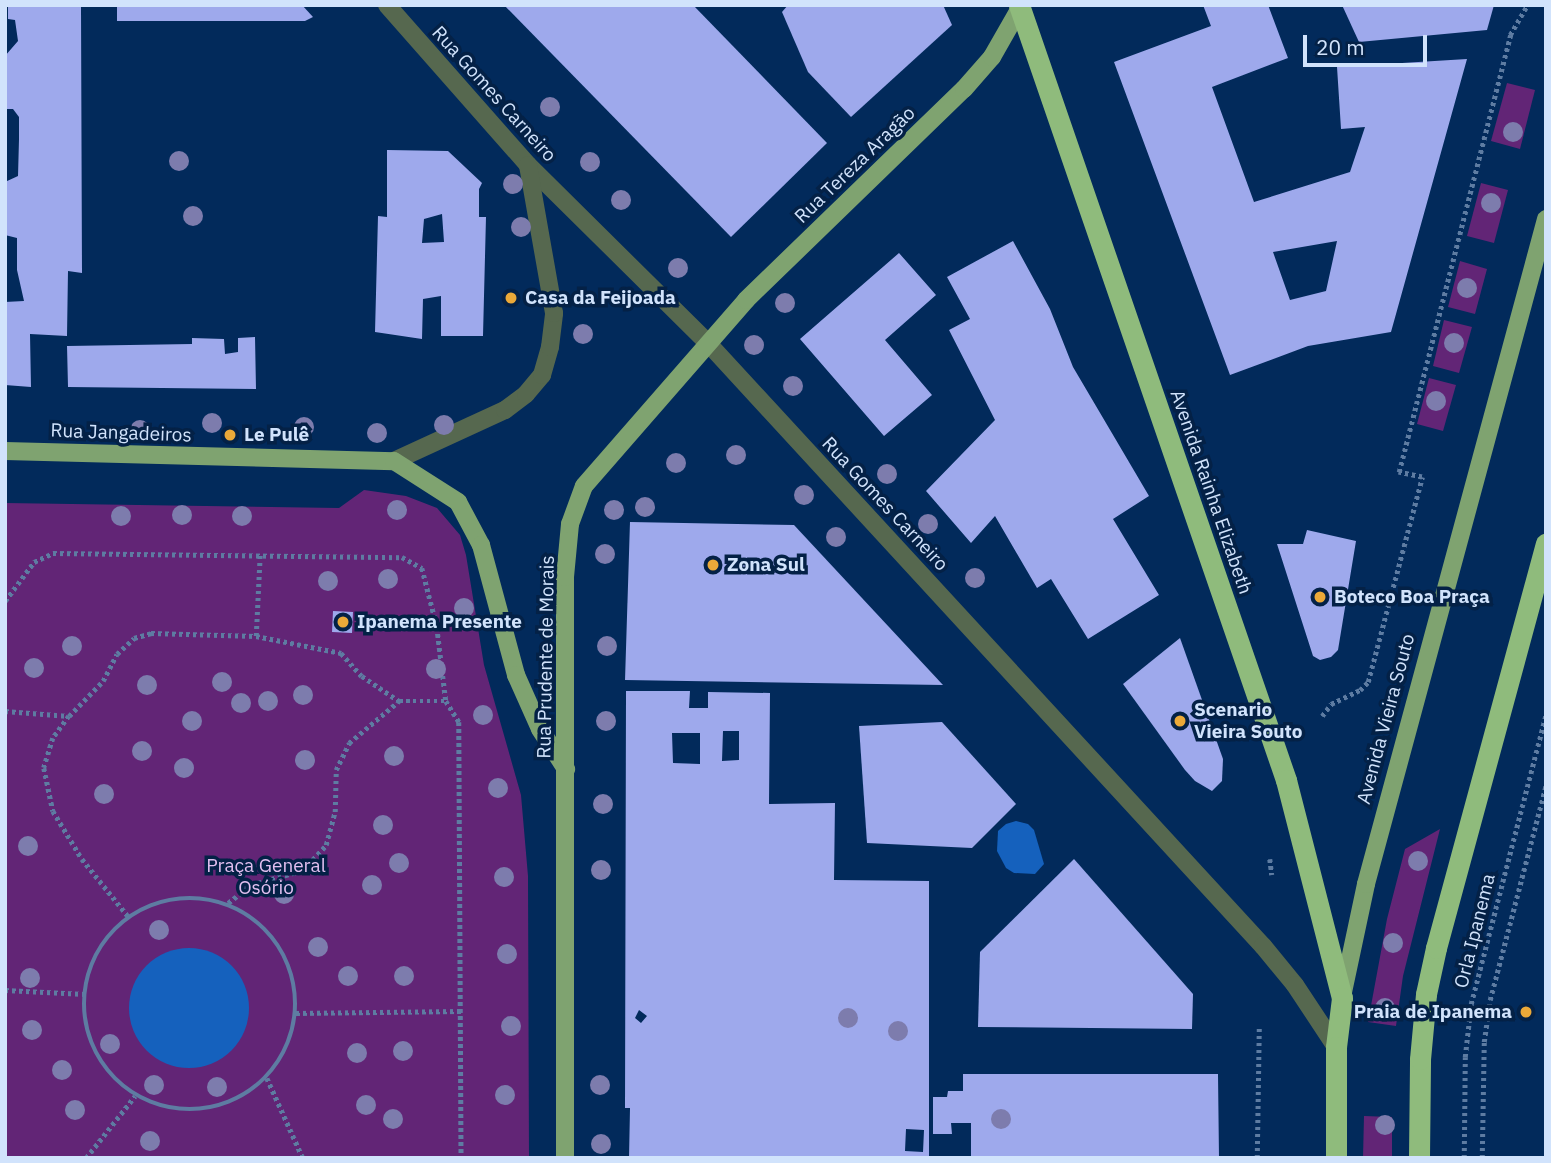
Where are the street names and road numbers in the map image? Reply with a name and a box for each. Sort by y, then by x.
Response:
street label: Rua Gomes Carneiro [427,21,561,167]
street label: Rua Tereza Aragão [790,102,920,228]
street label: Avenida Rainha Elizabeth [1165,387,1257,597]
street label: Rua Jangadeiros [50,419,192,447]
street label: Rua Gomes Carneiro [817,432,953,576]
street label: Rua Prudente de Morais [533,555,559,759]
street label: Avenida Vieira Souto [1352,631,1420,807]
street label: Orla Ipanema [1450,872,1500,990]

